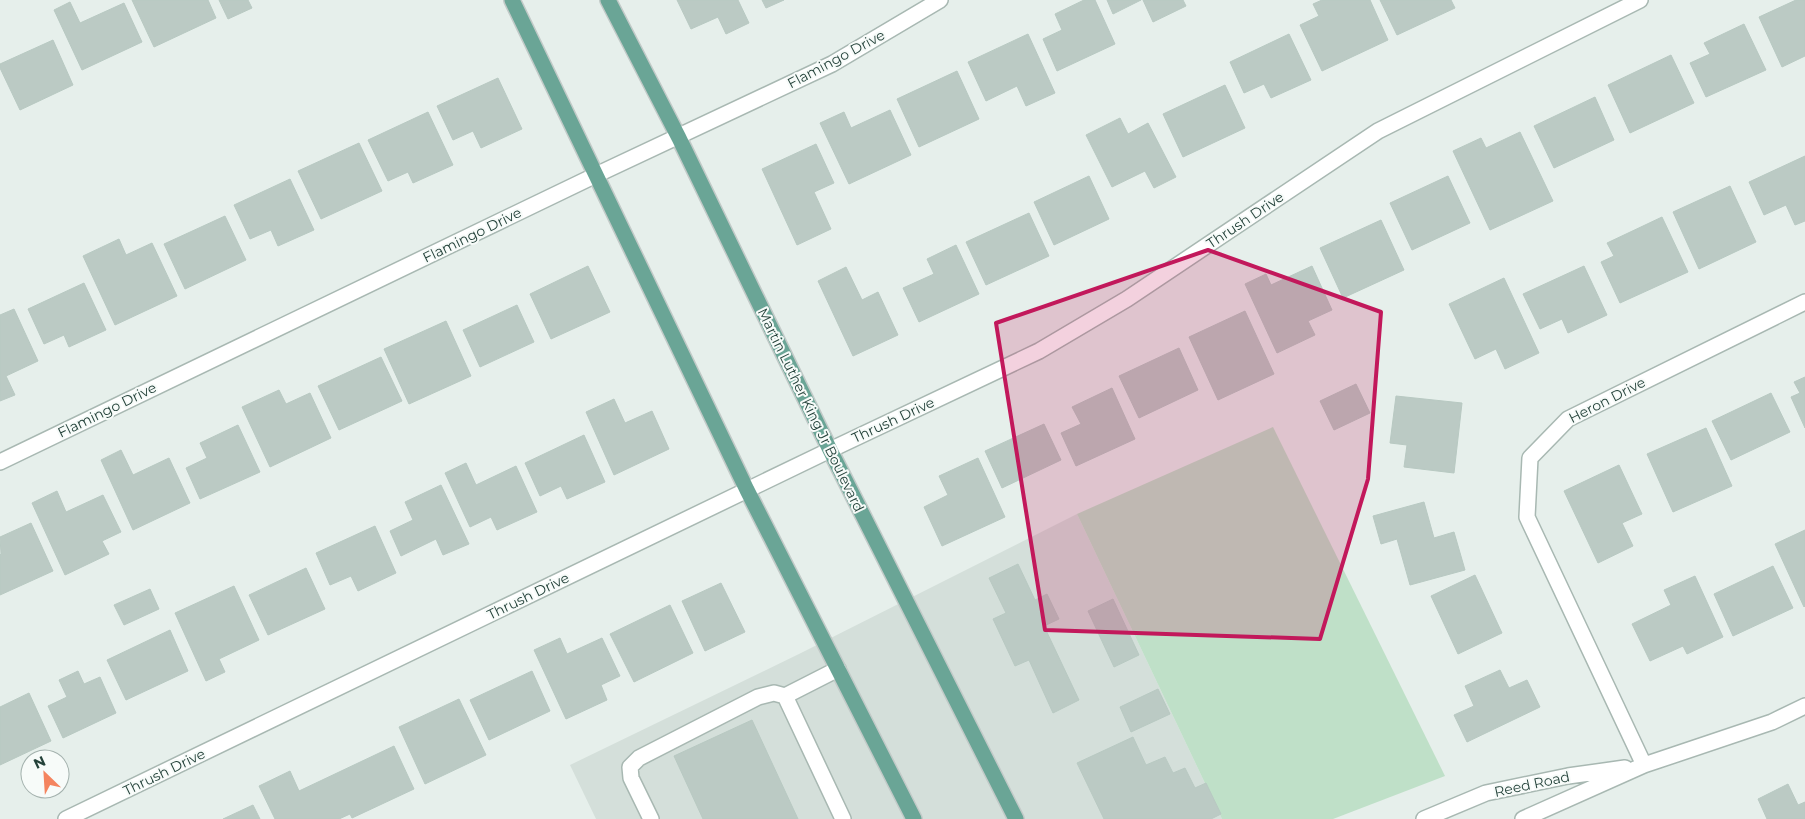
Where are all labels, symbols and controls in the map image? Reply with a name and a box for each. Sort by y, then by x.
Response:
street label: Flamingo Drive [784,26,888,92]
street label: Thrush Drive [1203,188,1287,252]
street label: Flamingo Drive [420,203,524,267]
street label: Martin Luther King Jr Boulevard [754,305,868,515]
street label: Heron Drive [1566,373,1648,427]
street label: Flamingo Drive [55,378,159,442]
street label: Thrush Drive [849,393,937,447]
street label: Thrush Drive [484,568,572,624]
street label: Thrush Drive [120,744,208,800]
north arrow [20,749,70,799]
text: N [31,752,48,773]
street label: Reed Road [1493,767,1571,801]

